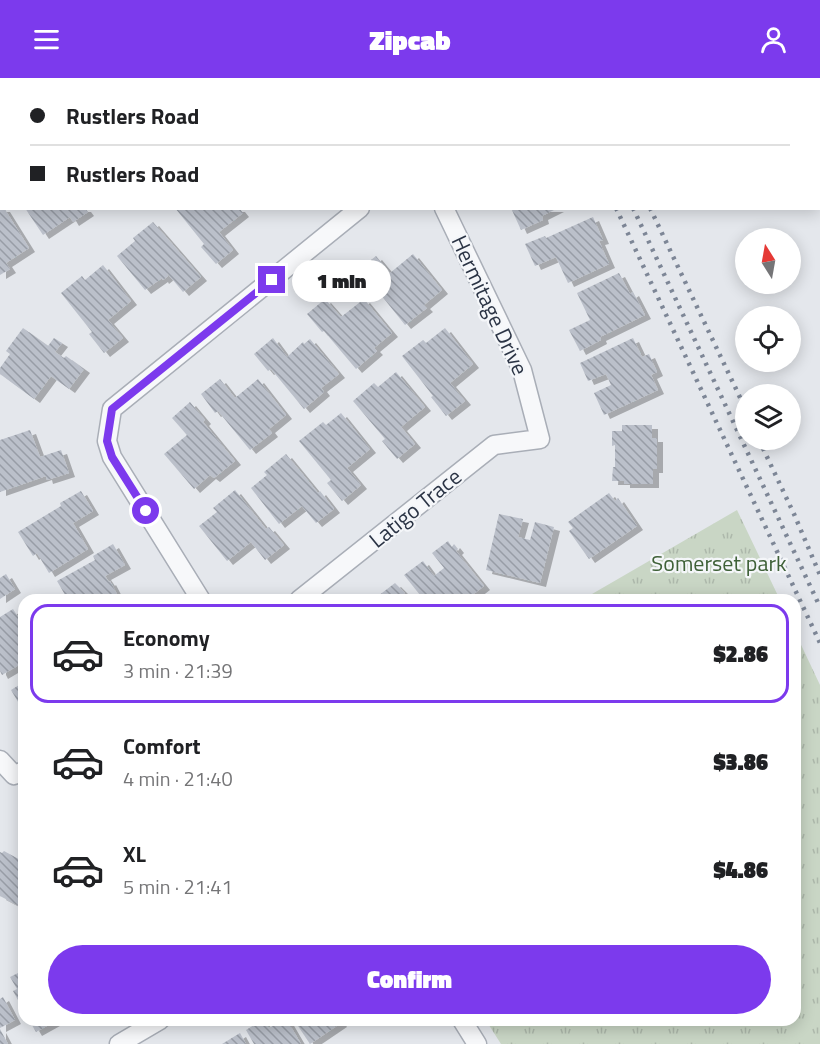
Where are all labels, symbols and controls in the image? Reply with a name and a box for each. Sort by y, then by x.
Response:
text: Zipcab [369,19,451,60]
icon: menu [30,23,63,56]
icon: person [757,23,790,56]
text: Rustlers Road [66,99,199,133]
text: Rustlers Road [66,157,199,191]
north arrow [735,228,801,294]
map controls [735,228,801,450]
street label: Hermitage Drive [443,229,537,381]
callout: 1 min [293,259,392,301]
text: 1 min [317,265,366,296]
route end [258,266,285,293]
button: locate [735,306,801,372]
button: layers [735,384,801,450]
street label: Latigo Trace [361,460,469,556]
route start [132,497,159,524]
park label: Somerset park [651,546,787,580]
text: Economy [123,621,210,655]
icon: car [51,627,105,681]
text: $2.86 [713,637,768,671]
text: 3 min · 21:39 [123,655,233,686]
text: Comfort [123,729,201,763]
icon: car [51,735,105,789]
text: $3.86 [713,745,768,779]
text: 4 min · 21:40 [123,763,233,794]
text: XL [123,837,146,871]
icon: car [51,843,105,897]
text: $4.86 [713,853,768,887]
text: 5 min · 21:41 [123,871,233,902]
button: Confirm [48,945,771,1014]

